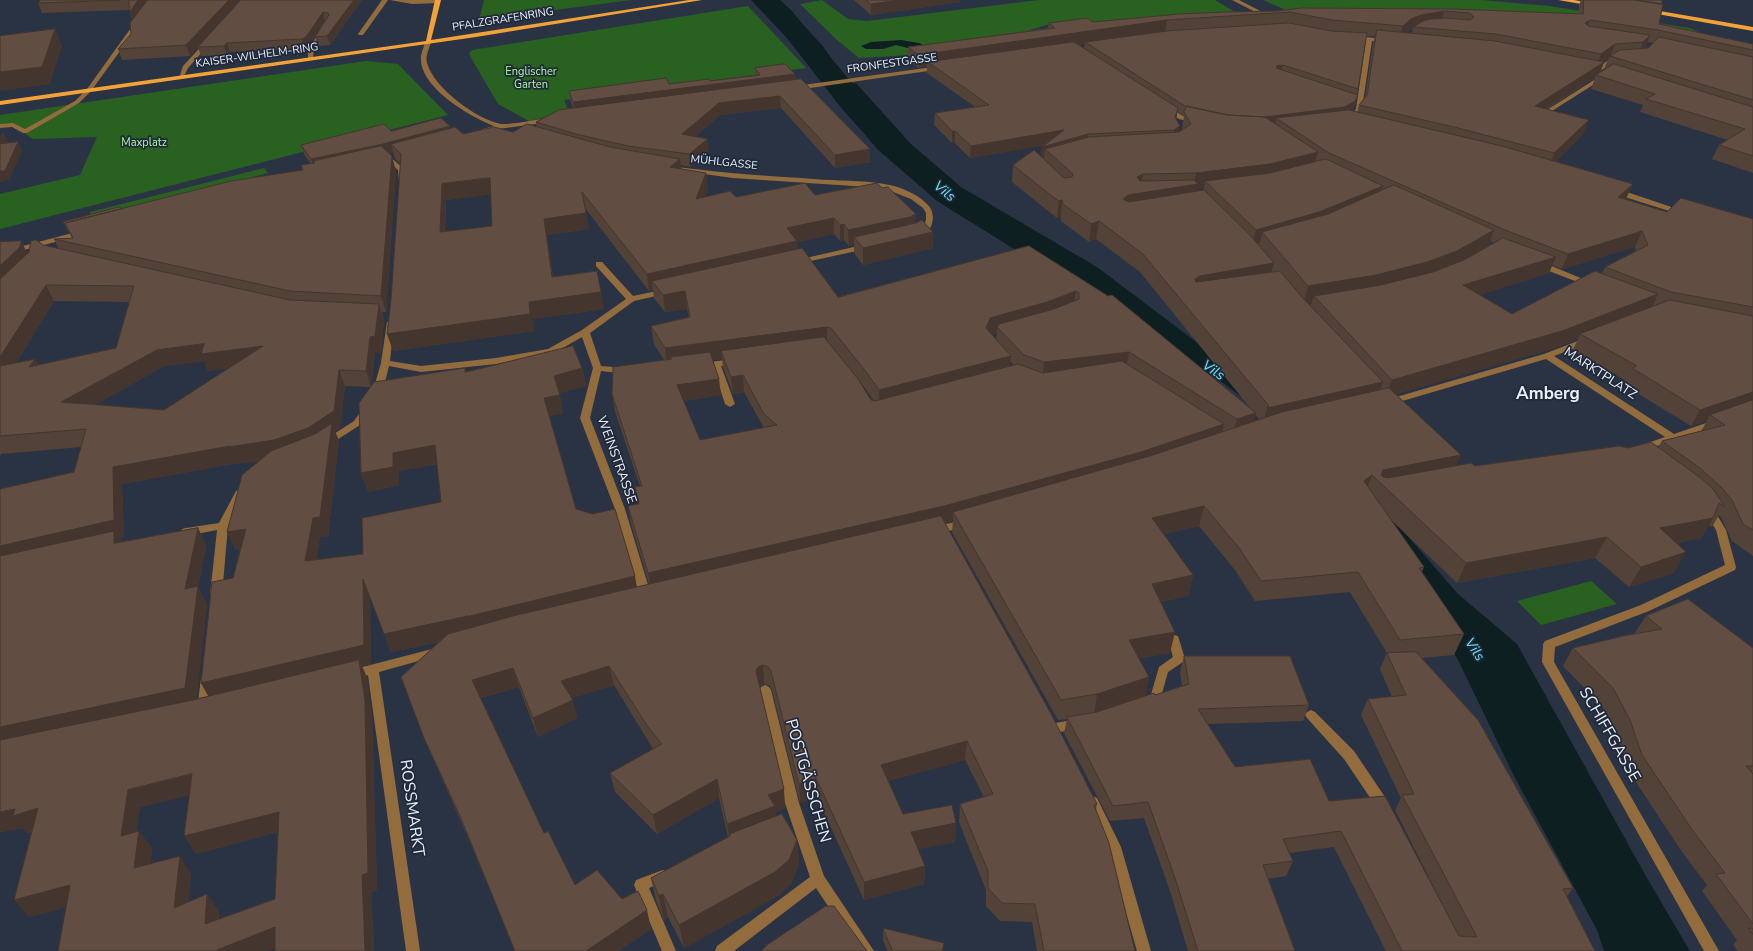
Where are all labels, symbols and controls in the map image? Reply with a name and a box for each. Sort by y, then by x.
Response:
street label: PFALZGRAFENRING [451,5,555,35]
street label: KAISER-WILHELM-RING [195,41,319,71]
street label: FRONFESTGASSE [846,51,938,77]
park label: Englischer Garten [505,65,557,91]
park label: Maxplatz [121,136,167,150]
street label: MÜHLGASSE [690,153,758,173]
water label: Vils [930,178,958,206]
street label: MARKTPLATZ [1561,345,1639,403]
water label: Vils [1198,357,1228,385]
district label: Amberg [1516,385,1580,405]
street label: WEINSTRASSE [593,414,639,506]
water label: Vils [1460,635,1488,665]
street label: SCHIFFGASSE [1574,684,1644,786]
street label: POSTGÄSSCHEN [780,717,834,845]
street label: ROSSMARKT [395,758,427,858]

